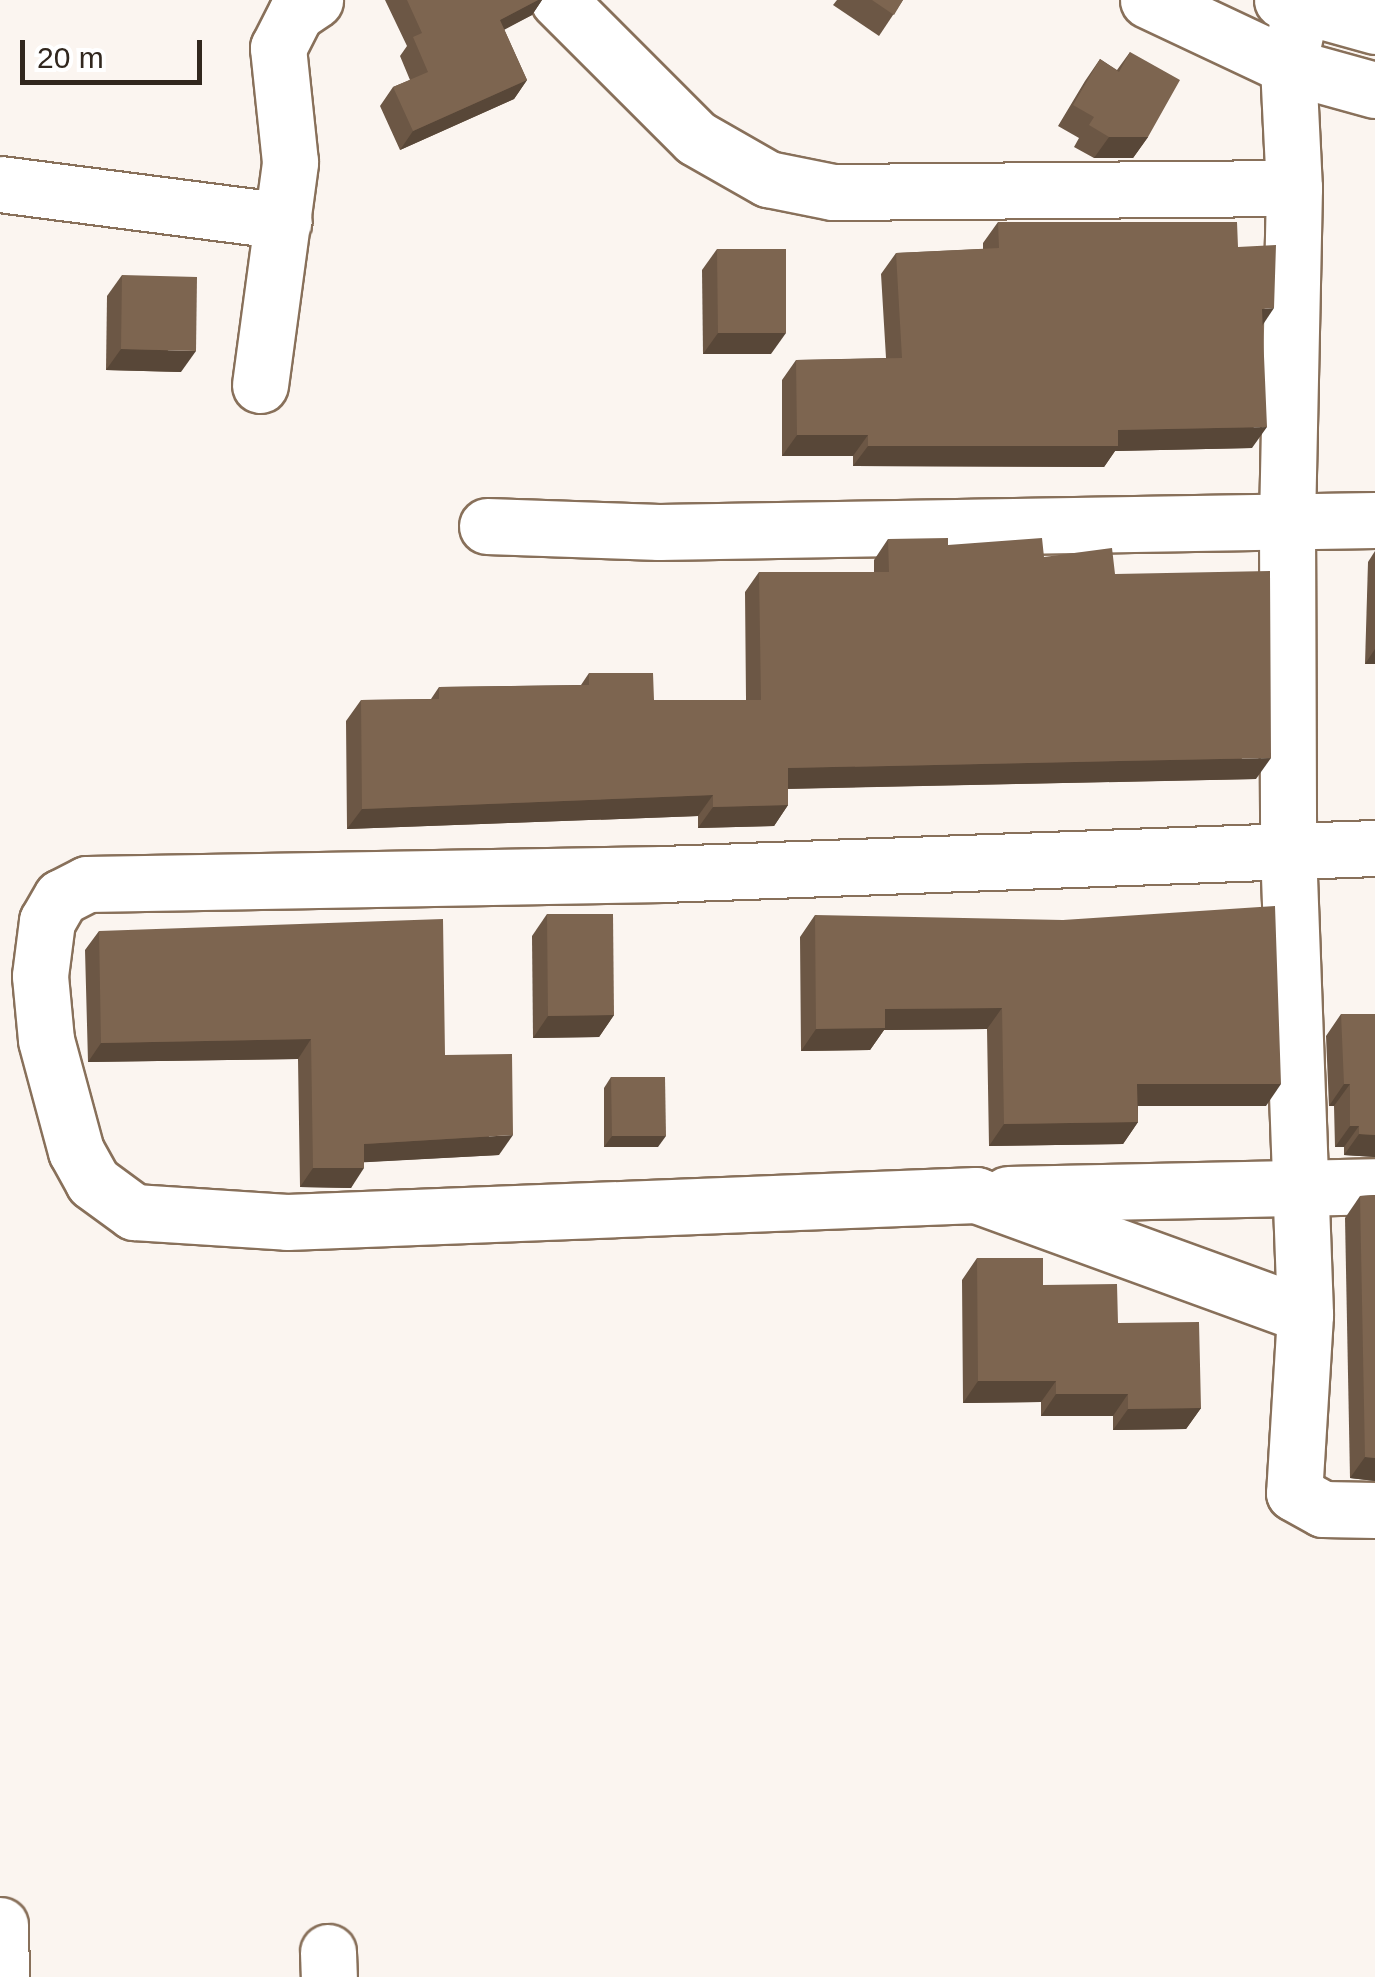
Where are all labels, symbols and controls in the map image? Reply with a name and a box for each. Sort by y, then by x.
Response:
scale bar [25,20,208,82]
text: 20 m [37,41,104,74]

